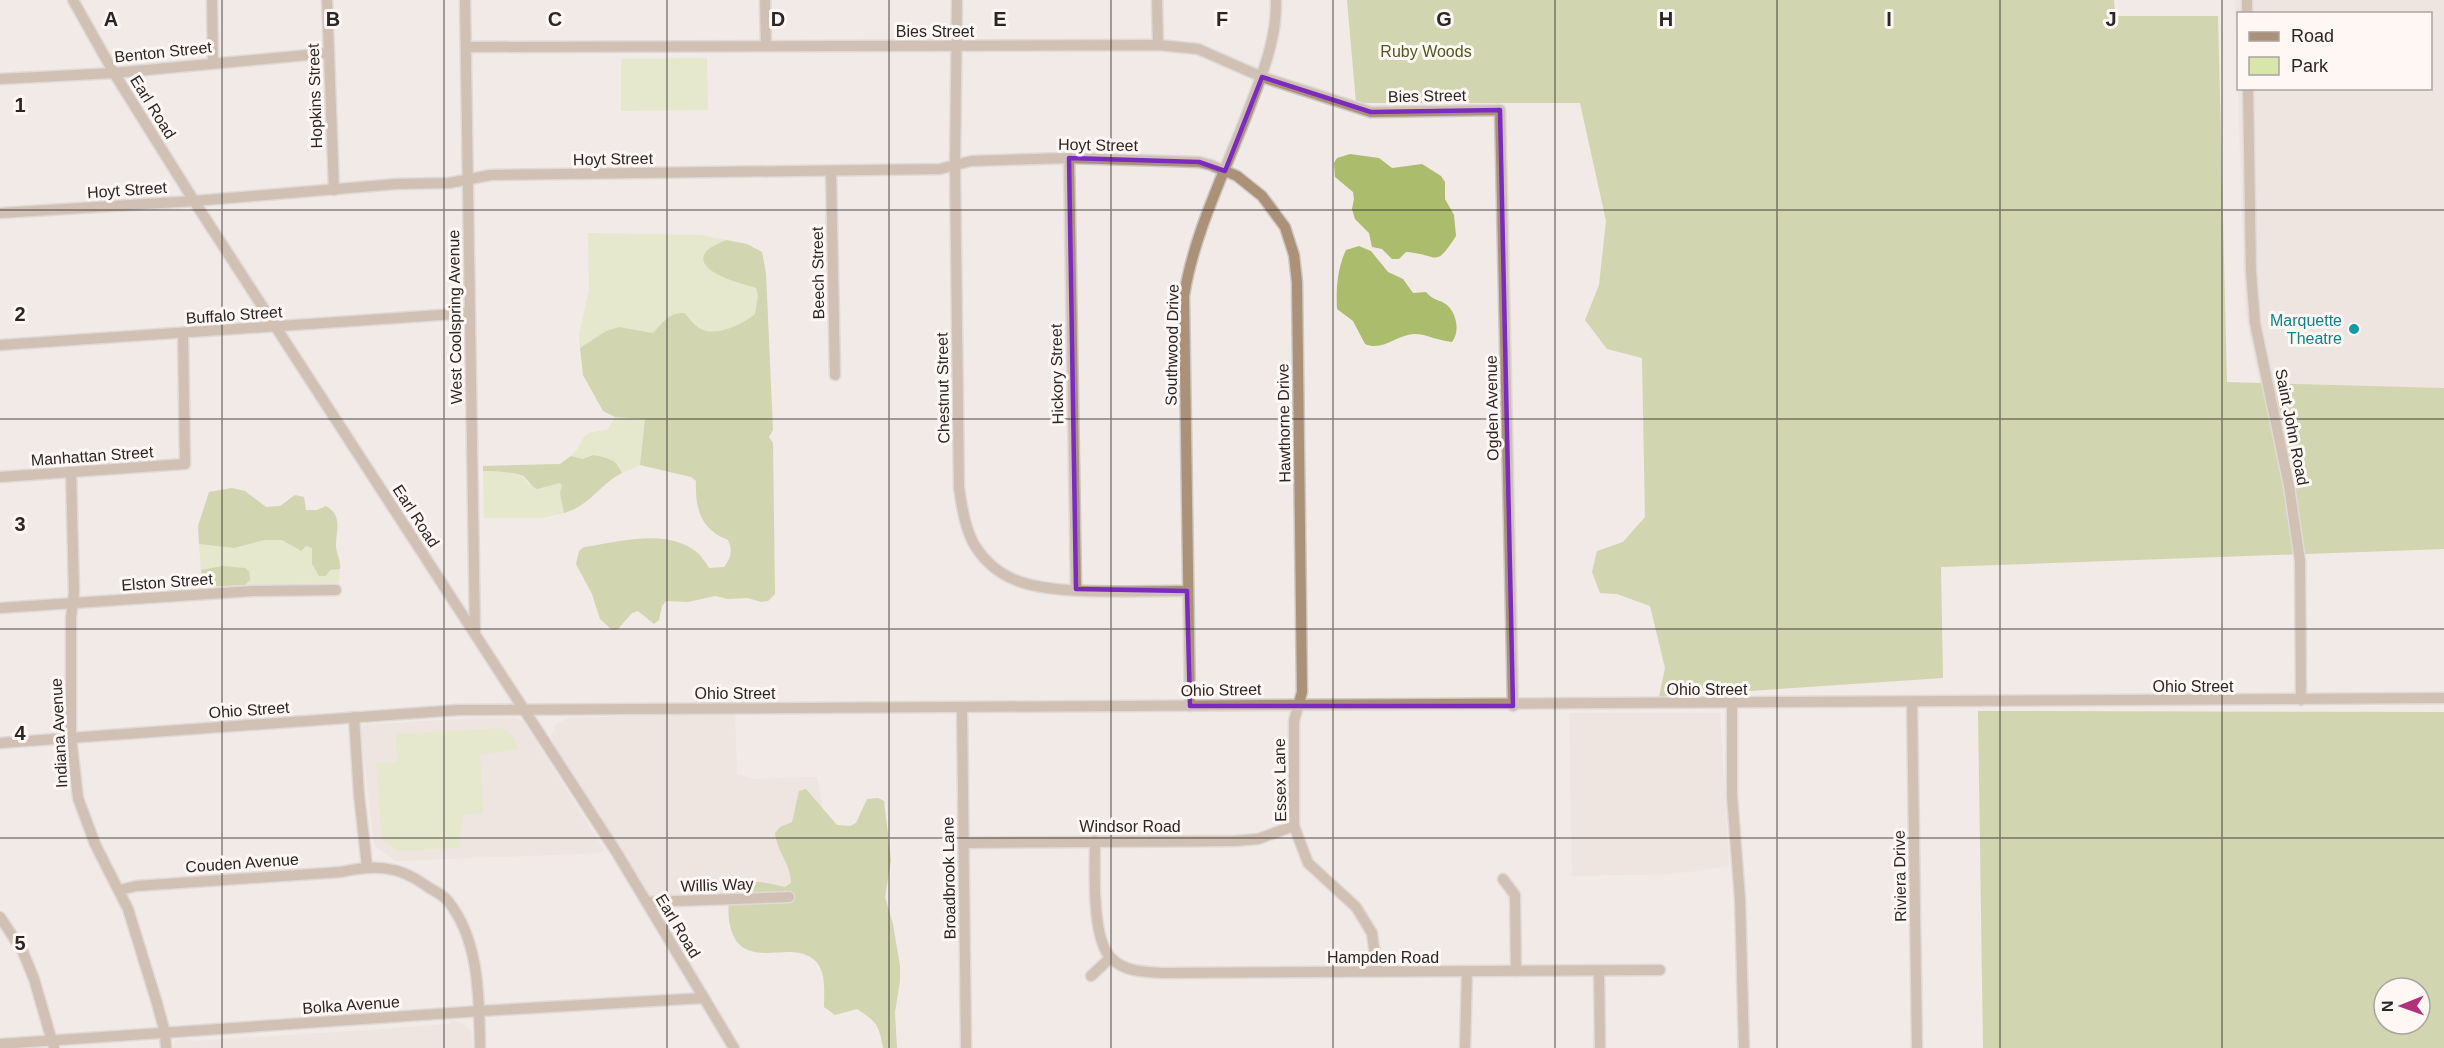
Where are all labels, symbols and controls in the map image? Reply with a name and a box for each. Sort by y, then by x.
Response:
text: A [104,8,118,30]
text: B [326,8,340,30]
text: C [548,8,562,30]
text: D [771,8,785,30]
text: E [993,8,1007,30]
text: F [1216,8,1228,30]
text: G [1436,8,1452,30]
text: H [1659,8,1673,30]
text: I [1886,8,1892,30]
text: J [2105,8,2117,30]
legend [2237,12,2432,90]
street label: Bies Street [896,23,975,40]
text: Road [2291,26,2334,46]
street label: Benton Street [113,38,213,66]
street label: Hopkins Street [305,43,325,149]
park label: Ruby Woods [1380,43,1472,60]
text: Park [2291,56,2329,76]
street label: Earl Road [127,72,179,142]
street label: Bies Street [1388,87,1467,105]
text: 1 [14,94,26,116]
street label: Hoyt Street [1058,136,1139,154]
street label: Hoyt Street [573,150,654,168]
street label: Hoyt Street [86,179,168,201]
street label: Beech Street [809,226,827,319]
street label: West Coolspring Avenue [445,229,465,404]
street label: Southwood Drive [1162,284,1182,406]
text: 2 [14,303,26,325]
street label: Buffalo Street [185,303,283,327]
place label: Marquette Theatre [2270,312,2342,347]
marker: Marquette Theatre [2347,322,2361,336]
street label: Hickory Street [1048,323,1066,424]
street label: Chestnut Street [934,332,952,444]
street label: Ogden Avenue [1483,355,1501,461]
street label: Hawthorne Drive [1274,363,1294,483]
street label: Saint John Road [2272,367,2312,487]
street label: Manhattan Street [30,443,154,469]
street label: Earl Road [389,482,443,550]
text: 3 [14,513,26,535]
street label: Elston Street [121,570,214,594]
street label: Indiana Avenue [48,678,70,788]
street label: Ohio Street [2153,678,2234,695]
street label: Ohio Street [1180,681,1262,699]
street label: Ohio Street [1667,681,1748,698]
street label: Ohio Street [695,685,776,702]
street label: Ohio Street [208,699,291,721]
text: 4 [14,722,26,744]
street label: Essex Lane [1271,738,1289,822]
street label: Broadbrook Lane [939,816,959,940]
street label: Windsor Road [1079,818,1181,835]
street label: Riviera Drive [1891,830,1909,922]
street label: Couden Avenue [185,851,299,875]
street label: Willis Way [680,875,754,895]
street label: Earl Road [652,891,704,961]
text: 5 [14,932,26,954]
street label: Hampden Road [1327,949,1439,966]
north arrow [2372,976,2432,1036]
street label: Bolka Avenue [302,993,400,1017]
text: N [2379,1000,2396,1012]

